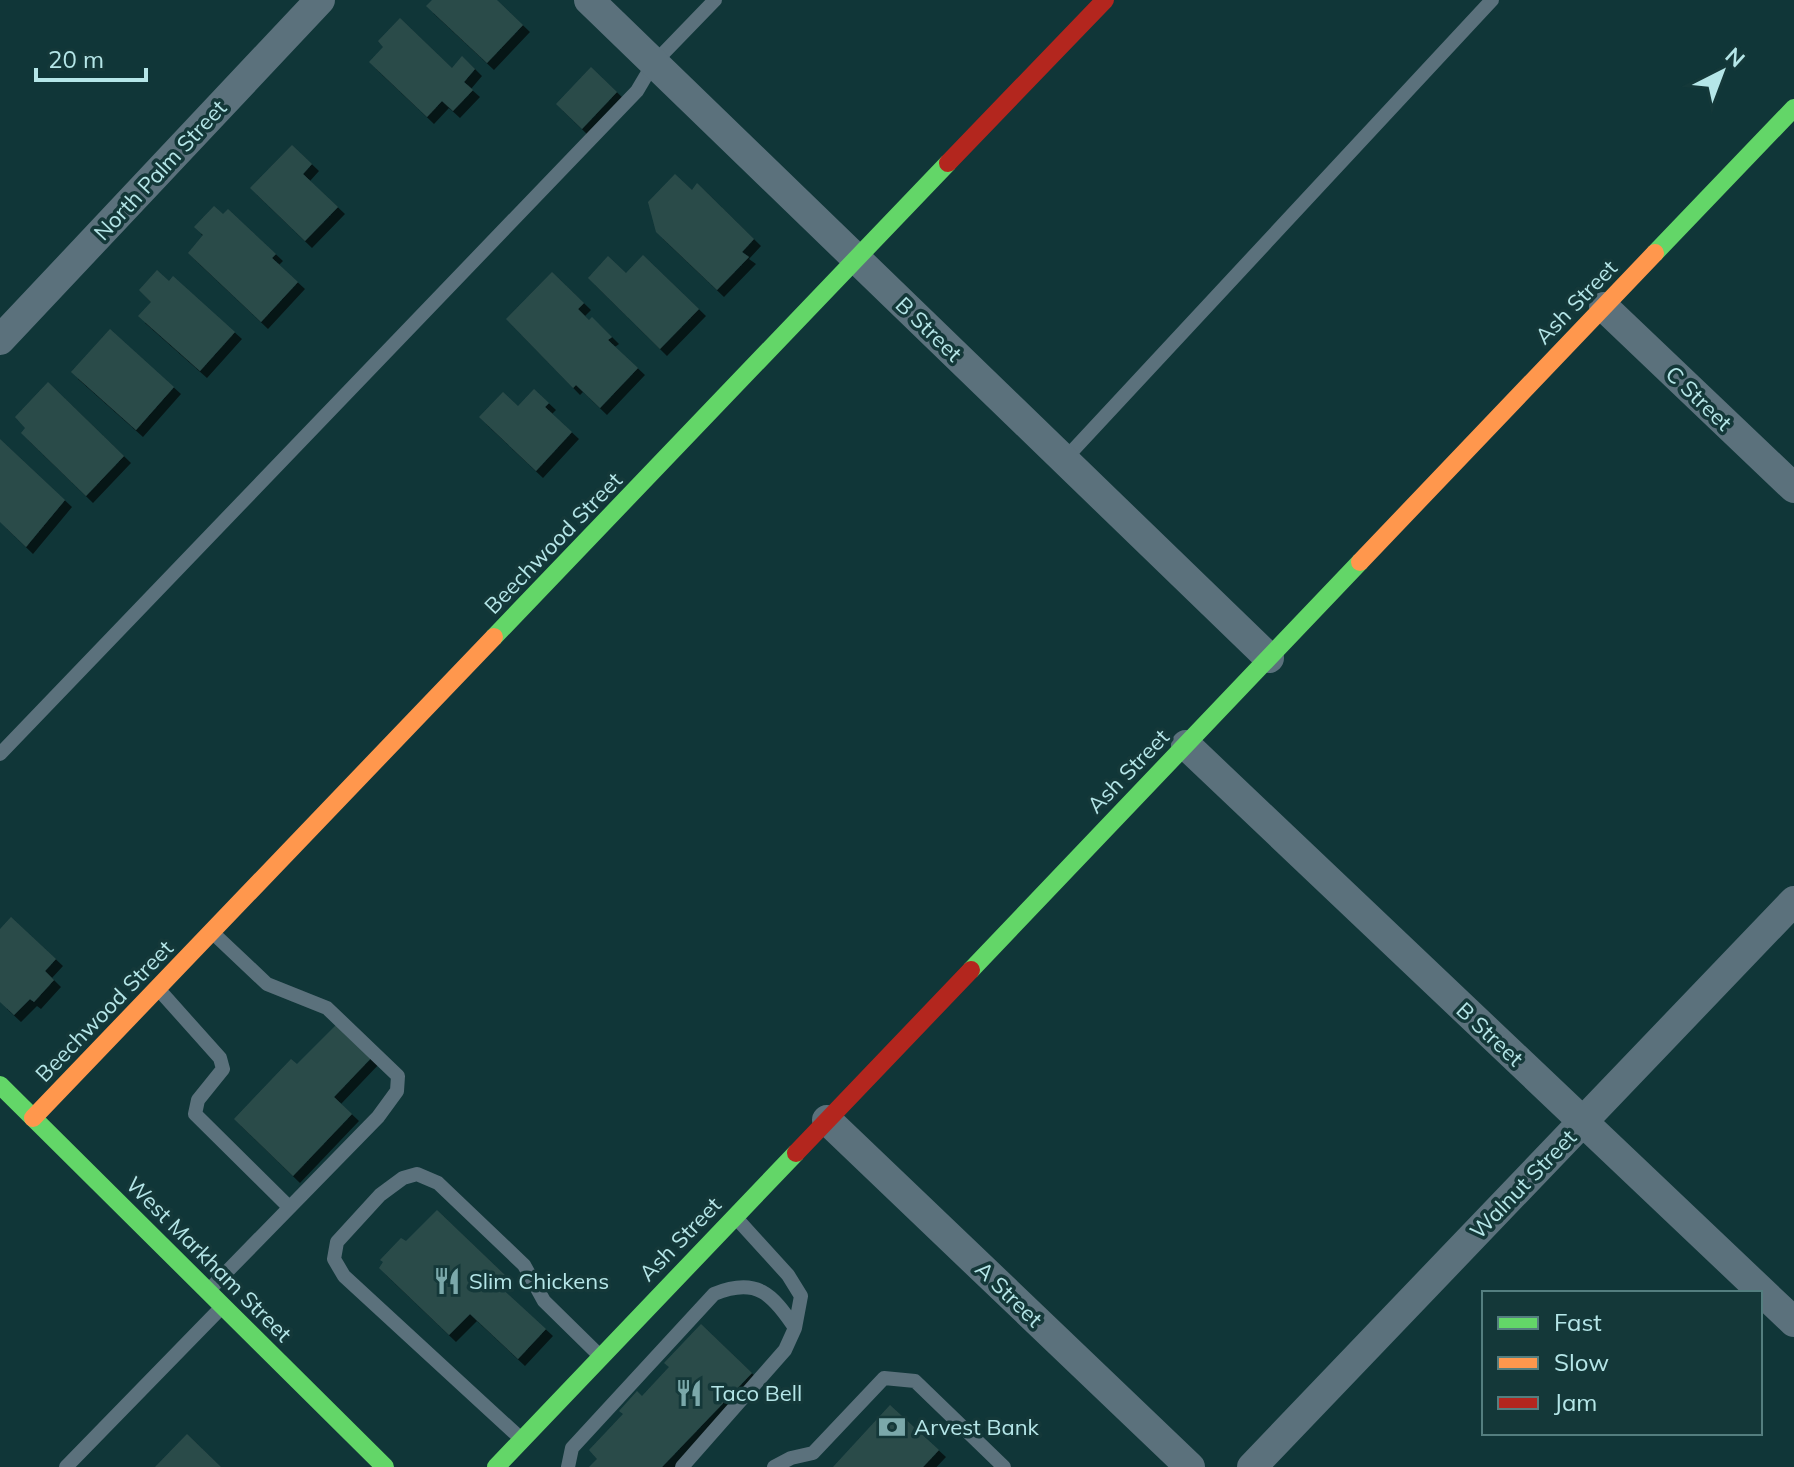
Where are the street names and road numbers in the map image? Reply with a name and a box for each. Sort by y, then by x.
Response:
street label: North Palm Street [88,94,233,246]
street label: Ash Street [1529,254,1623,350]
street label: B Street [890,291,968,368]
street label: C Street [1660,360,1738,437]
street label: Beechwood Street [478,466,628,620]
street label: Ash Street [1081,723,1175,819]
street label: Beechwood Street [29,934,179,1088]
street label: B Street [1451,996,1530,1072]
street label: Walnut Street [1464,1123,1582,1245]
street label: West Markham Street [120,1170,298,1348]
street label: Ash Street [633,1191,727,1287]
street label: A Street [970,1255,1049,1333]

